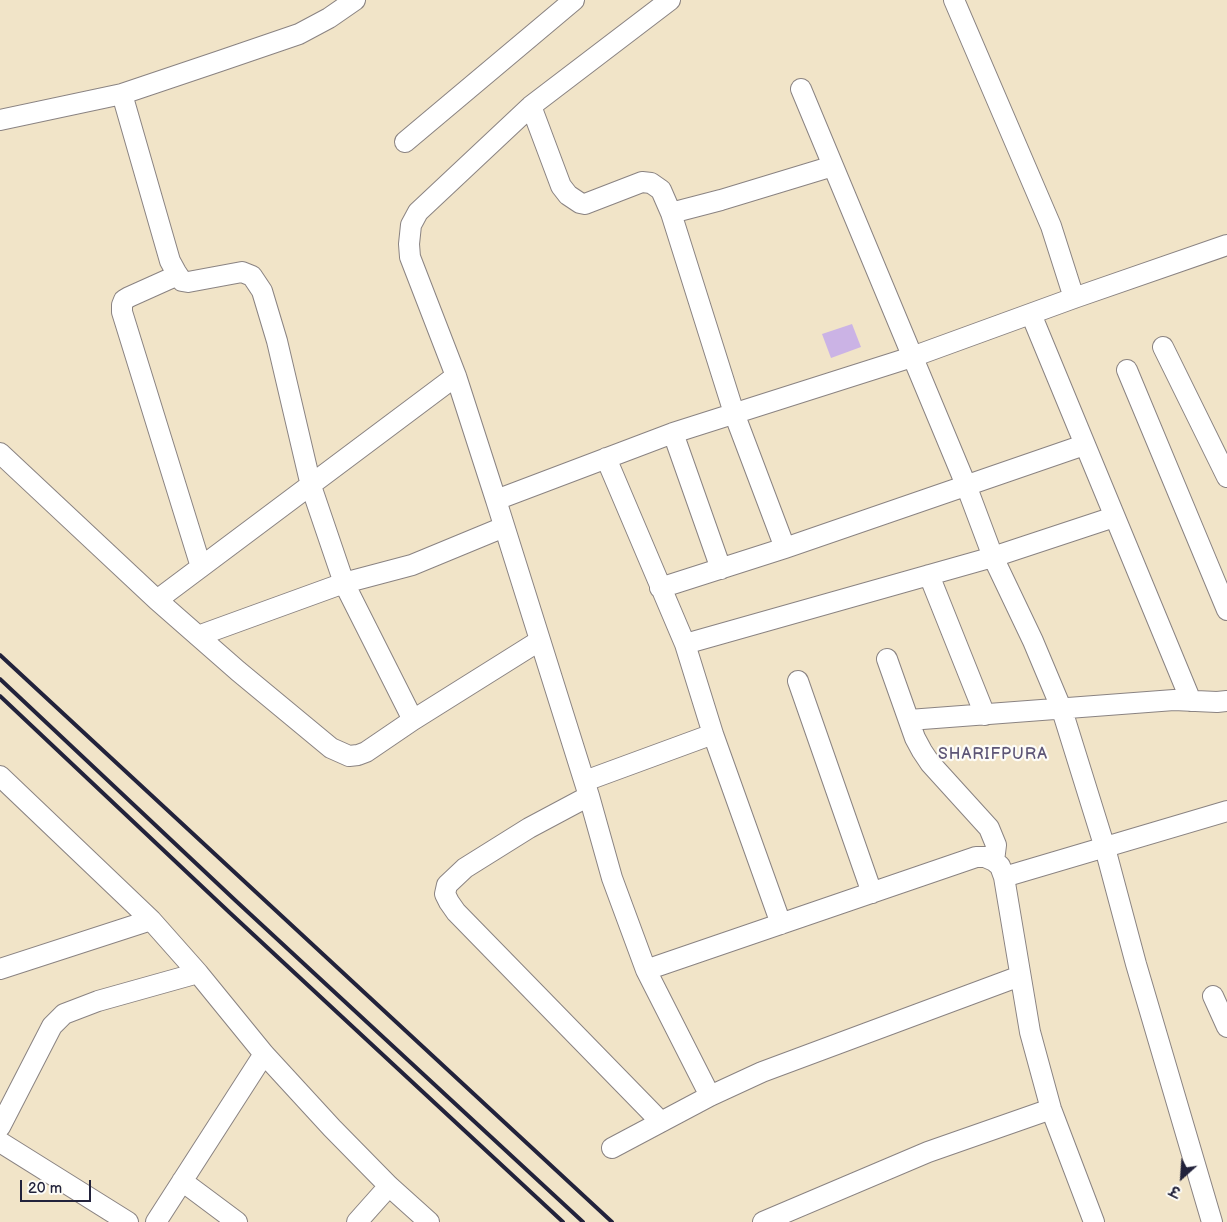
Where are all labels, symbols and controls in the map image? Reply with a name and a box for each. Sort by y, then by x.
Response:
district label: SHARIFPURA [937,745,1049,765]
north arrow [1157,1152,1207,1202]
scale bar [22,1170,94,1202]
text: 20 m [28,1179,62,1198]
text: उ [1167,1181,1183,1201]

